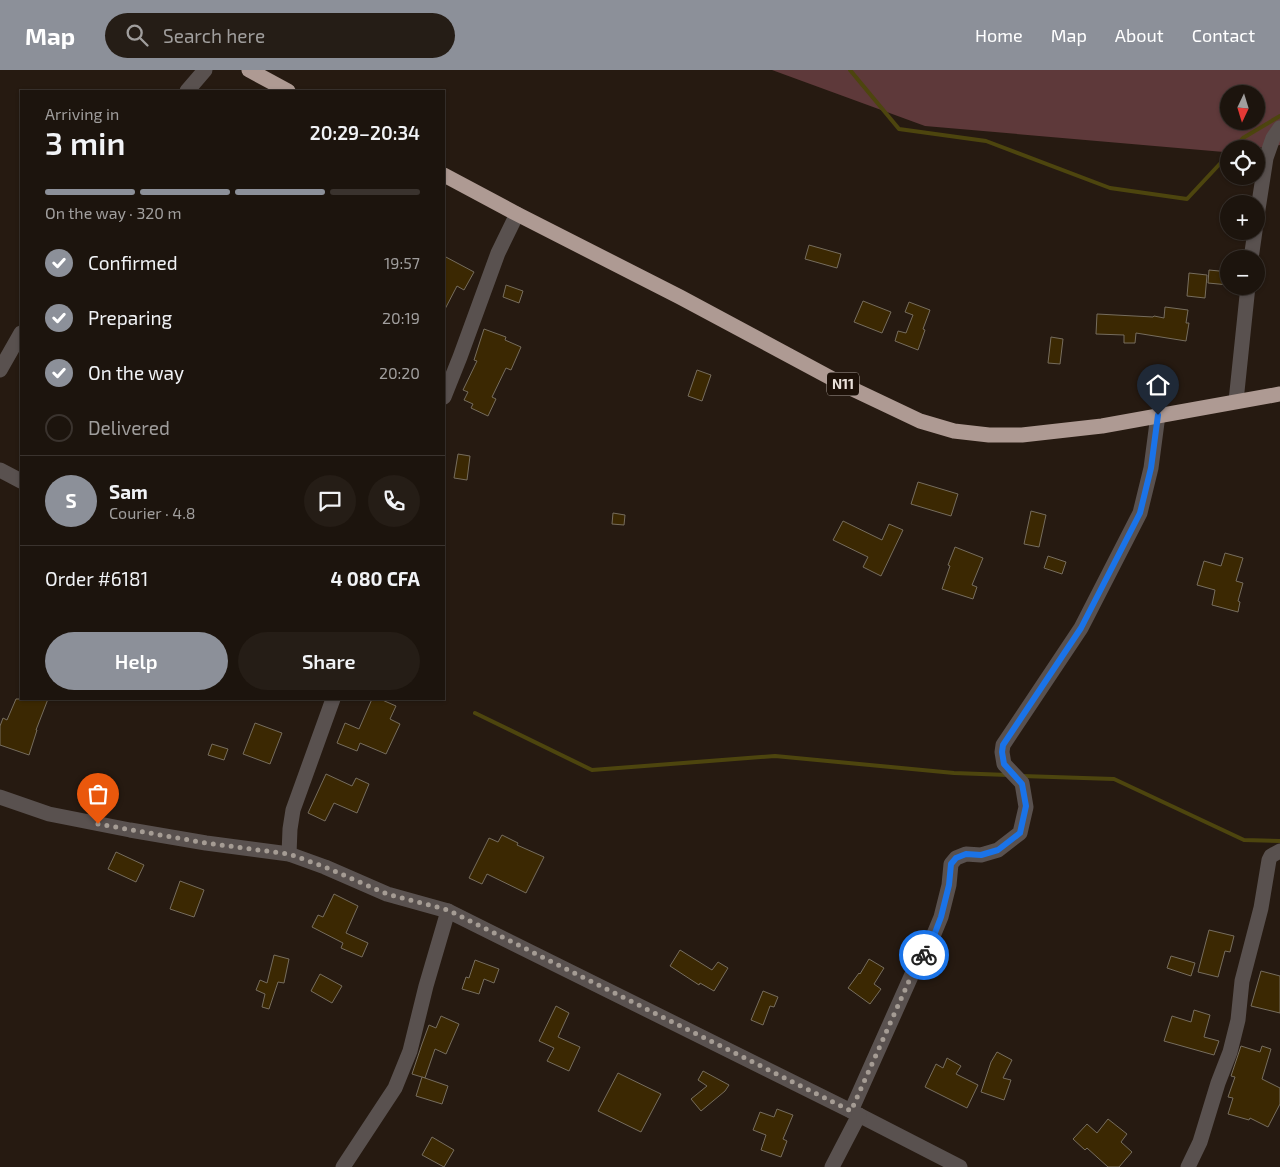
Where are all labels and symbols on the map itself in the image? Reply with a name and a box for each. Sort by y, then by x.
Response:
north arrow [1220,85,1265,130]
pin [1137,364,1179,415]
road number: N11 [827,372,859,396]
pin [77,773,119,824]
courier [899,930,949,980]

